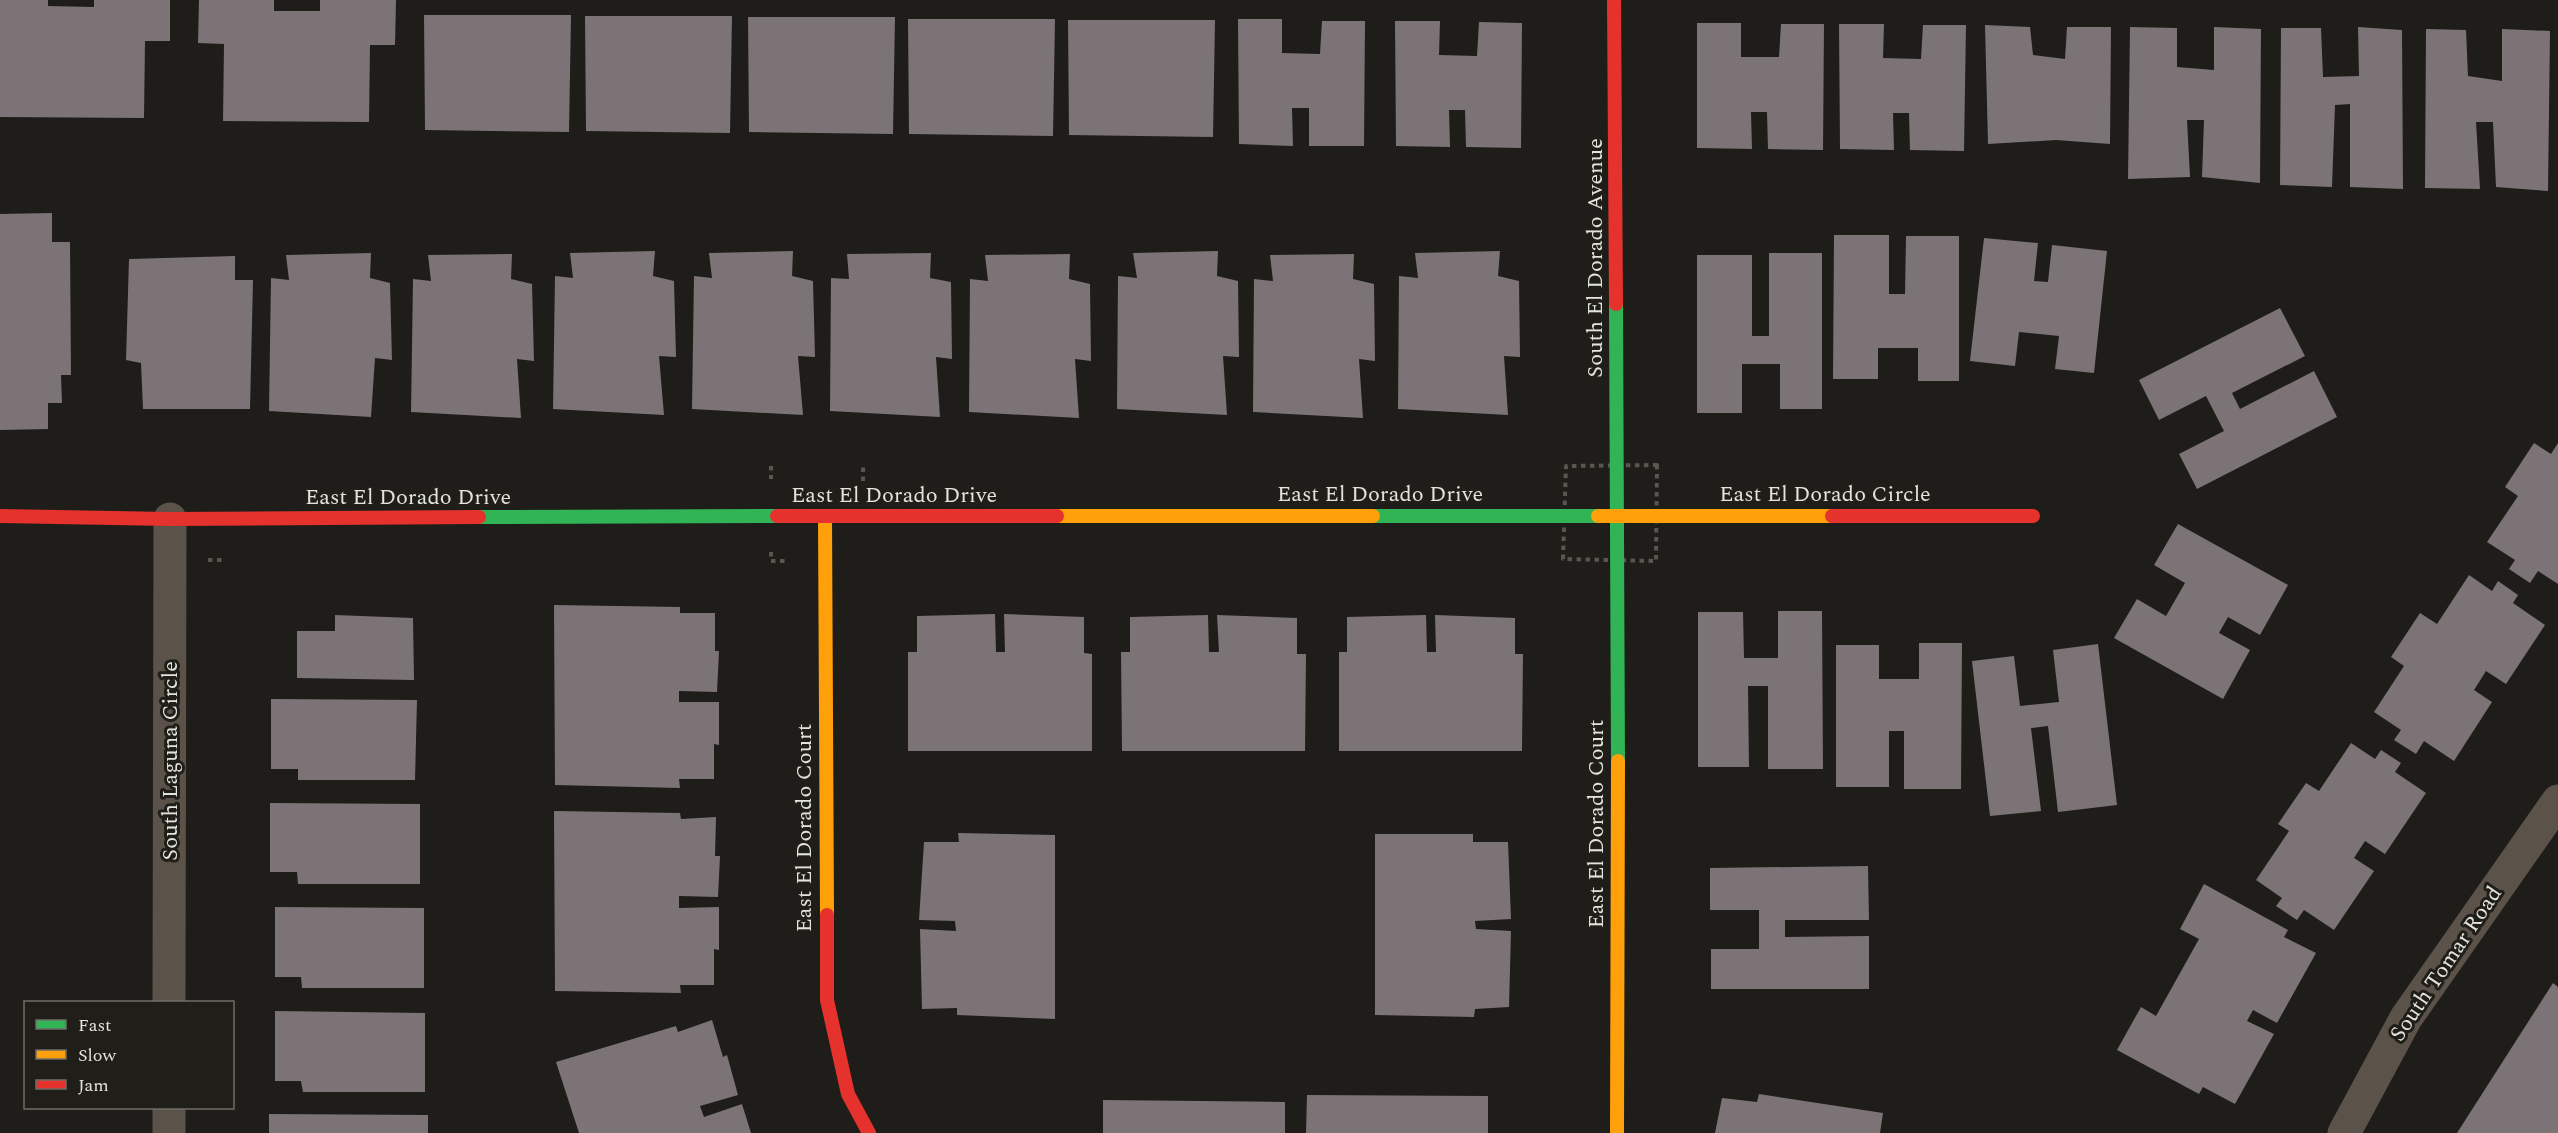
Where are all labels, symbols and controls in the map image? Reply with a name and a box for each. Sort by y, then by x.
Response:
street label: South El Dorado Avenue [1579,138,1612,378]
street label: East El Dorado Drive [1277,478,1483,511]
street label: East El Dorado Circle [1719,478,1931,511]
street label: East El Dorado Drive [791,479,997,512]
street label: East El Dorado Drive [305,481,511,514]
street label: South Laguna Circle [154,661,187,861]
street label: East El Dorado Court [1580,719,1613,929]
street label: East El Dorado Court [788,723,821,933]
street label: South Tomar Road [2382,880,2510,1048]
legend [24,1001,234,1109]
text: Fast [78,1012,111,1039]
text: Slow [78,1042,117,1069]
text: Jam [78,1072,109,1099]

